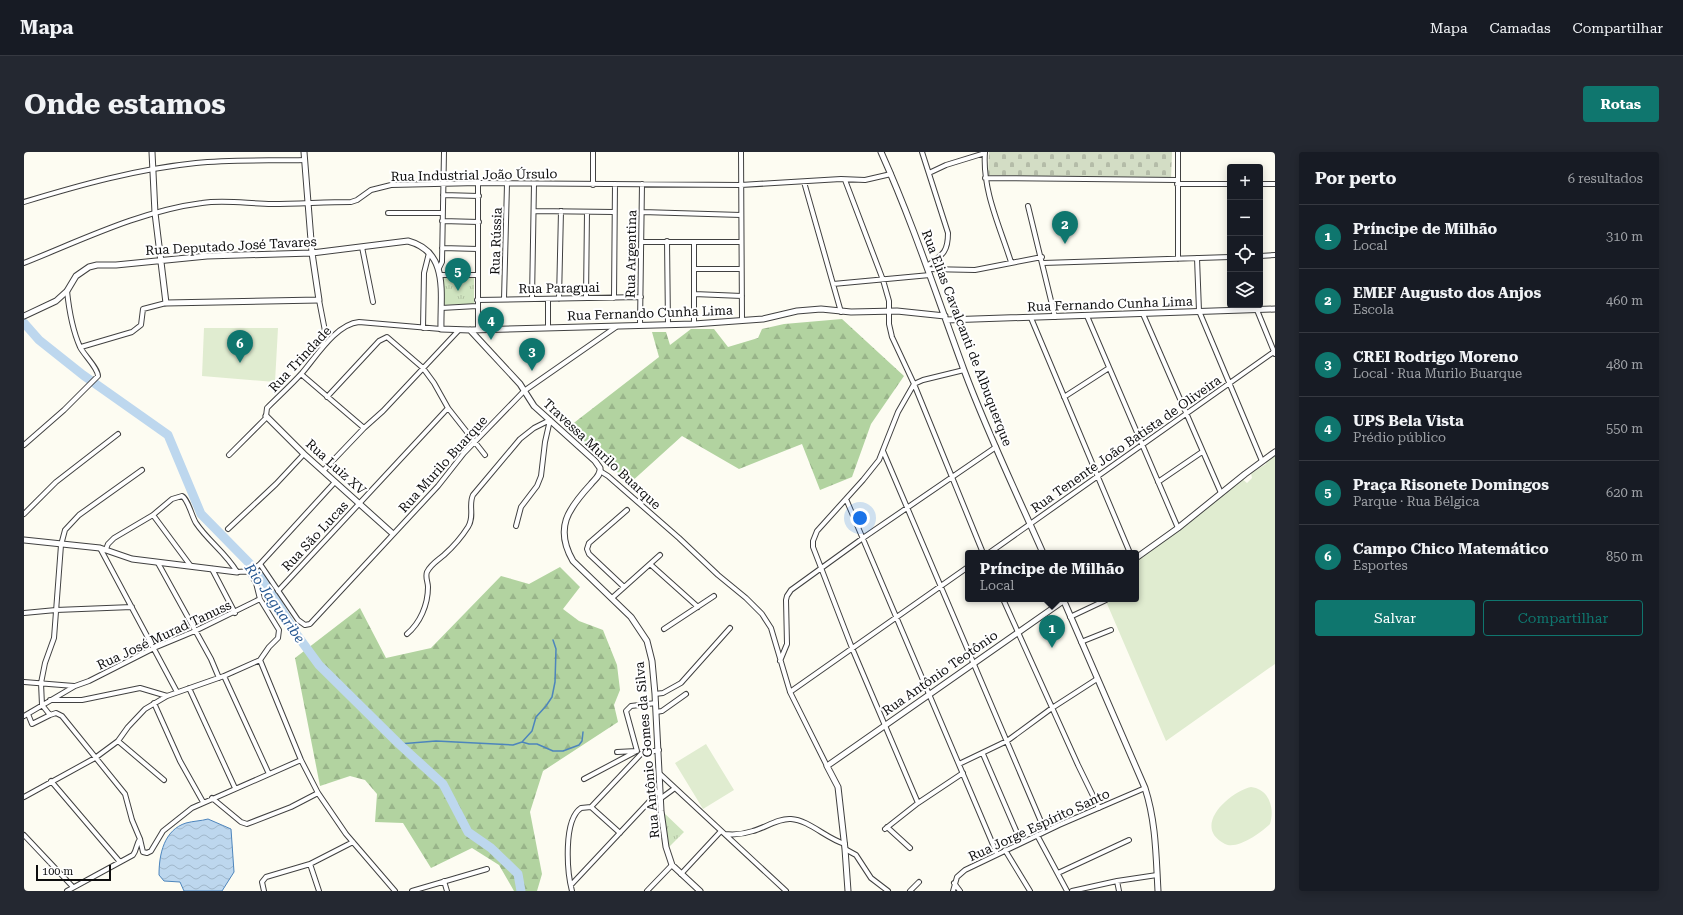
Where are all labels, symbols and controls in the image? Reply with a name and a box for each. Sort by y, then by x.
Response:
text: Mapa [20,16,73,39]
text: Mapa [1430,20,1467,36]
text: Camadas [1489,20,1551,36]
text: Compartilhar [1573,20,1663,36]
button: Rotas [1583,86,1659,122]
text: Onde estamos [24,88,226,121]
map controls [1227,164,1263,308]
button: + [1227,164,1263,200]
street label: Rua Industrial João Úrsulo [391,165,557,184]
text: Por perto [1315,168,1396,188]
text: 6 resultados [1568,171,1643,186]
button: − [1227,200,1263,236]
street label: Rua Rússia [487,207,505,275]
street label: Rua Argentina [623,210,639,298]
pin: 2 [1052,211,1078,244]
text: Príncipe de Milhão [1353,220,1497,238]
street label: Rua Elias Cavalcanti de Albuquerque [919,228,1015,448]
text: 1 [1324,229,1332,244]
text: 310 m [1606,229,1643,244]
street label: Rua Deputado José Tavares [145,234,317,258]
button: locate [1227,236,1263,272]
text: Local [1353,238,1387,253]
pin: 5 [445,258,471,291]
button: layers [1227,272,1263,308]
street label: Rua Paraguai [518,280,600,296]
text: EMEF Augusto dos Anjos [1353,284,1541,302]
text: 2 [1324,293,1332,308]
text: 460 m [1606,293,1643,308]
street label: Rua Fernando Cunha Lima [1027,294,1193,314]
text: Escola [1353,302,1394,317]
street label: Rua Fernando Cunha Lima [567,303,733,323]
pin: 4 [478,307,504,340]
street label: Rua Trindade [266,323,334,395]
pin: 6 [227,330,253,363]
pin: 3 [519,338,545,371]
text: CREI Rodrigo Moreno [1353,348,1518,366]
text: 3 [1324,357,1332,372]
text: 480 m [1606,357,1643,372]
text: Local · Rua Murilo Buarque [1353,366,1522,381]
street label: Rua Tenente João Batista de Oliveira [1028,372,1224,516]
street label: Travessa Murilo Buarque [540,396,664,512]
text: UPS Bela Vista [1353,412,1464,430]
street label: Rua Murilo Buarque [396,413,490,515]
text: 4 [1324,421,1332,436]
text: 550 m [1606,421,1643,436]
text: Prédio público [1353,430,1446,445]
street label: Rua Luiz XV [303,436,369,498]
text: Praça Risonete Domingos [1353,476,1549,494]
text: 5 [1324,485,1332,500]
text: 620 m [1606,485,1643,500]
text: Parque · Rua Bélgica [1353,494,1480,509]
street label: Rua São Lucas [279,498,351,574]
your location [850,508,870,528]
text: Campo Chico Matemático [1353,540,1549,558]
text: 6 [1324,549,1332,564]
text: 850 m [1606,549,1643,564]
popup [965,550,1139,602]
text: Esportes [1353,558,1408,573]
water label: Rio Jaguaribe [241,560,308,646]
text: Príncipe de Milhão [980,560,1124,578]
text: Local [980,578,1014,593]
street label: Rua José Murad Tanuss [94,597,234,673]
button: Salvar [1315,600,1475,636]
button: Compartilhar [1483,600,1643,636]
pin: 1 [1039,615,1065,648]
street label: Rua Antônio Teotônio [879,627,1001,719]
street label: Rua Antônio Gomes da Silva [632,661,662,839]
street label: Rua Jorge Espírito Santo [966,786,1112,864]
scale bar [36,863,111,882]
text: 100 m [42,865,73,878]

